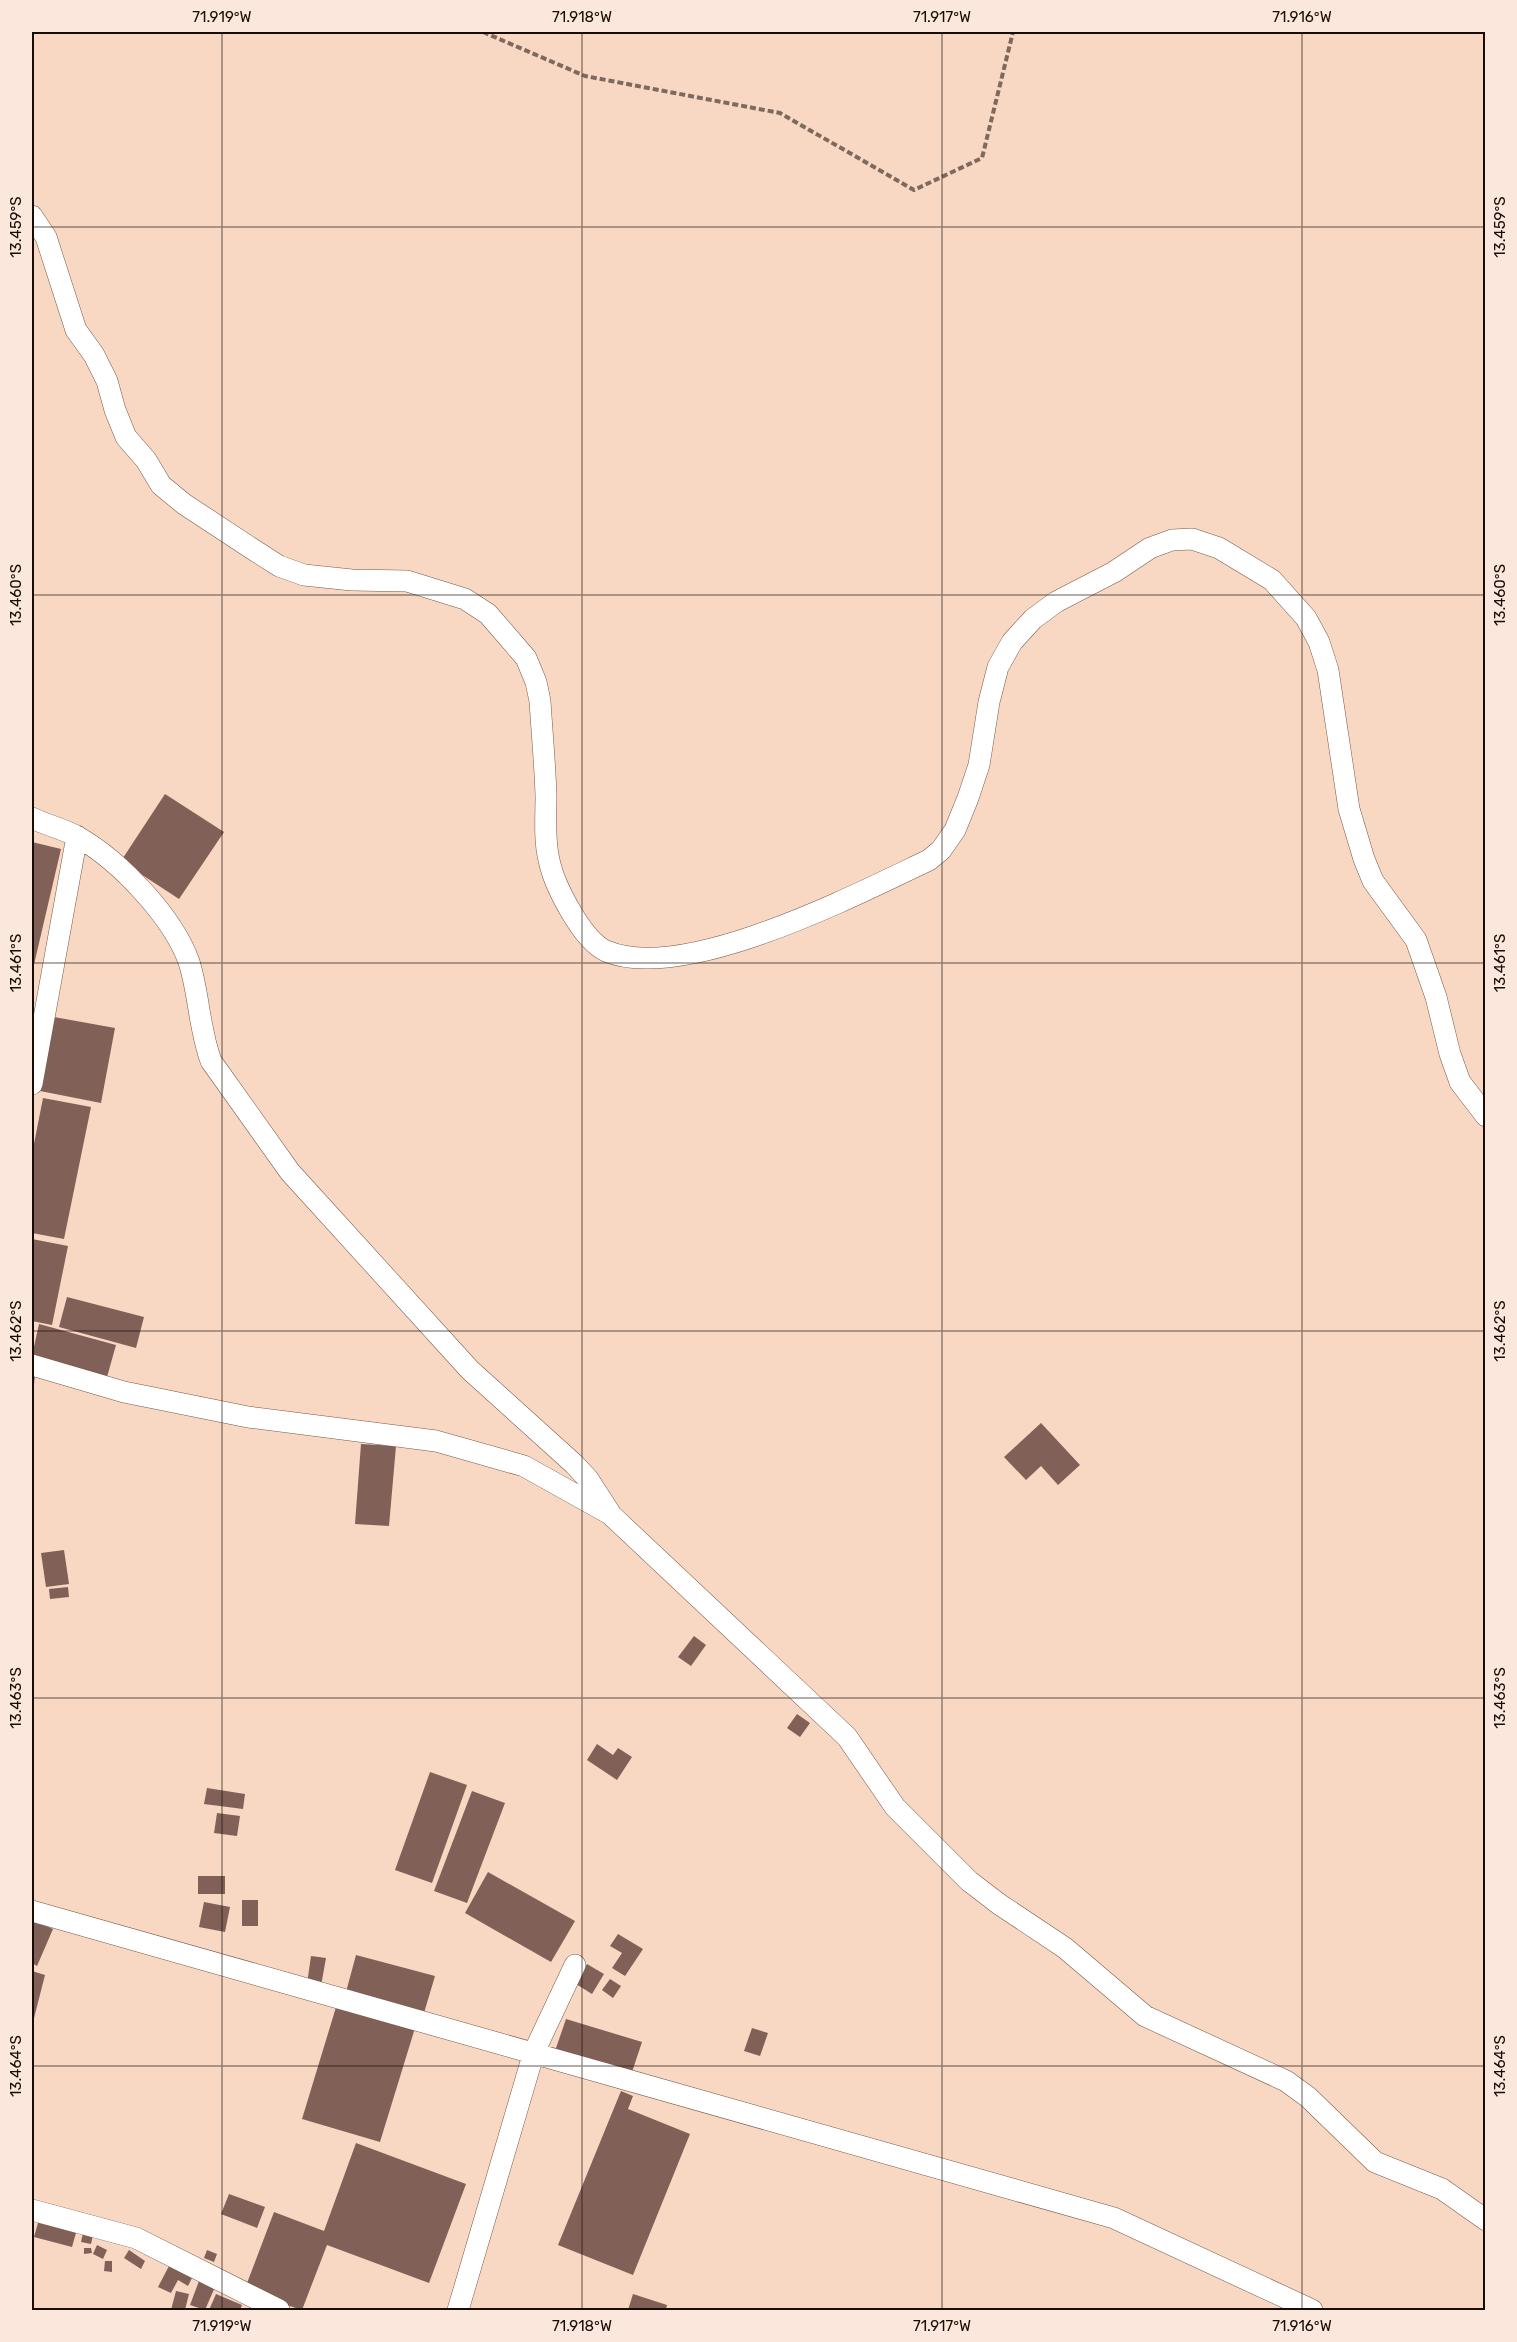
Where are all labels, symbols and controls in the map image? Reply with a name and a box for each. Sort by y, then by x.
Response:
text: 71.919°W [192,8,252,26]
text: 71.918°W [552,8,612,26]
text: 71.917°W [913,8,971,26]
text: 71.916°W [1272,8,1332,26]
text: 13.459°S [7,196,25,258]
text: 13.459°S [1491,196,1509,258]
text: 13.460°S [7,564,25,626]
text: 13.460°S [1491,564,1509,626]
text: 13.461°S [7,934,25,992]
text: 13.461°S [1491,934,1509,992]
text: 13.462°S [7,1300,25,1362]
text: 13.462°S [1491,1300,1509,1362]
text: 13.463°S [7,1667,25,1729]
text: 13.463°S [1491,1667,1509,1729]
text: 13.464°S [7,2035,25,2097]
text: 13.464°S [1491,2035,1509,2097]
text: 71.919°W [192,2317,252,2335]
text: 71.918°W [552,2317,612,2335]
text: 71.917°W [913,2317,971,2335]
text: 71.916°W [1272,2317,1332,2335]

